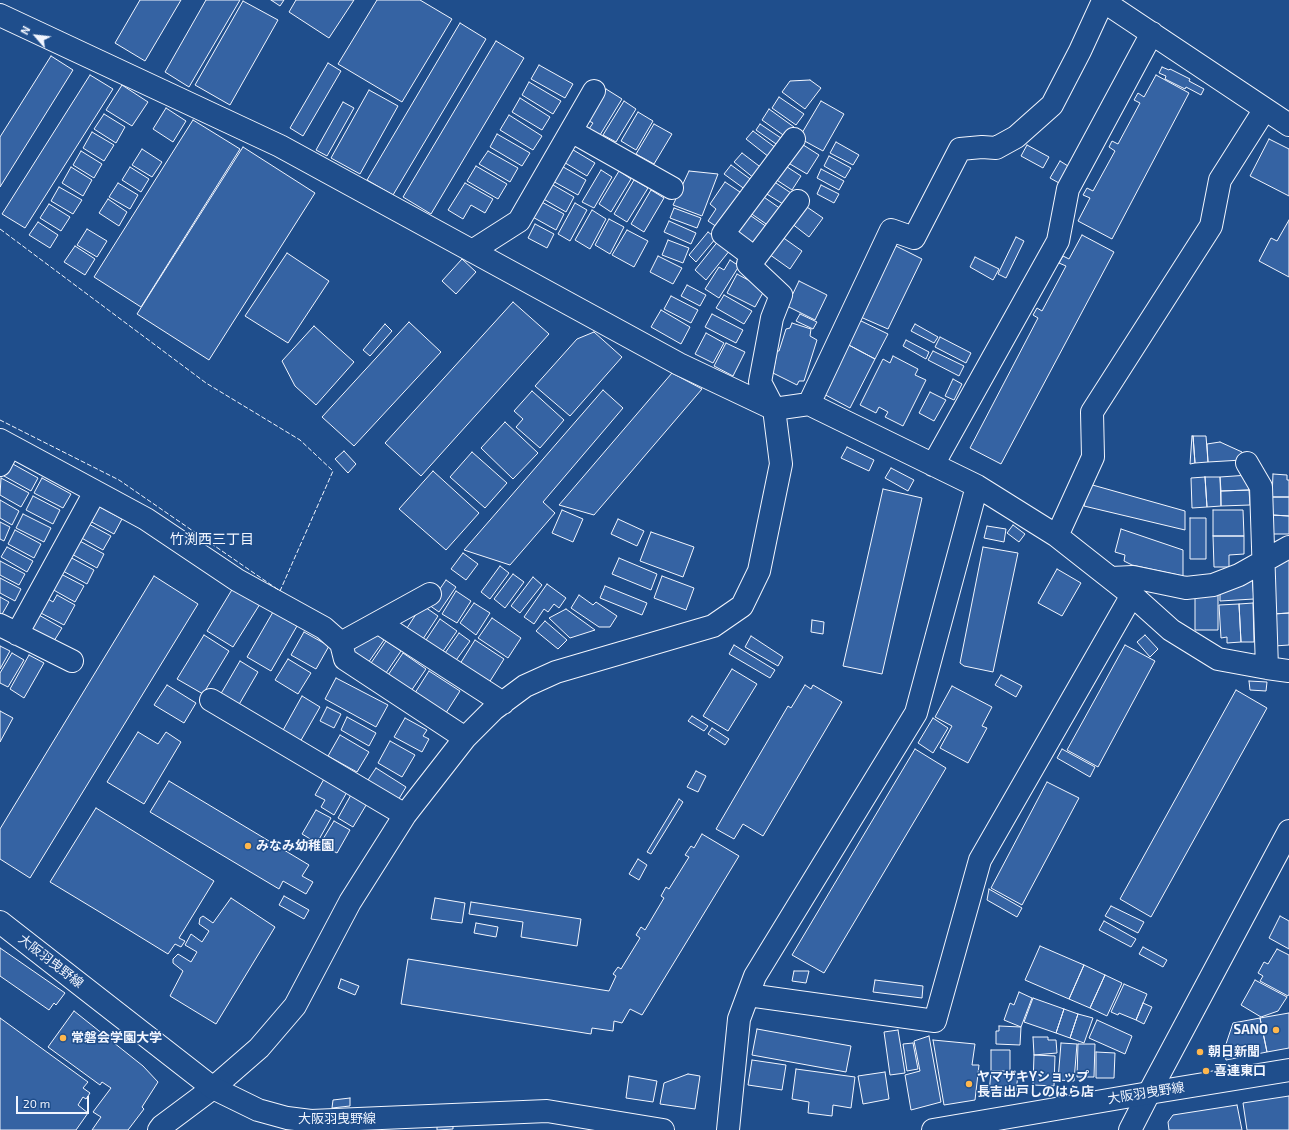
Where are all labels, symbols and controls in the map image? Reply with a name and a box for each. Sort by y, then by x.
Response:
north arrow [16,16,56,56]
text: N [17,24,33,37]
district label: 竹渕西三丁目 [170,531,254,547]
place label: みなみ幼稚園 [256,838,334,854]
marker: みなみ幼稚園 [243,841,253,851]
street label: 大阪羽曳野線 [15,931,87,991]
place label: SANO [1234,1022,1268,1038]
marker: SANO [1271,1025,1281,1035]
place label: 常磐会学園大学 [71,1030,162,1046]
marker: 常磐会学園大学 [58,1033,68,1043]
place label: 朝日新聞 [1208,1044,1260,1060]
marker: 朝日新聞 [1195,1047,1205,1057]
place label: 喜連東口 [1214,1063,1266,1079]
marker: 喜連東口 [1201,1066,1211,1076]
place label: ヤマザキYショップ 長吉出戸しのはら店 [977,1069,1094,1100]
marker: ヤマザキYショップ 長吉出戸しのはら店 [964,1079,974,1089]
street label: 大阪羽曳野線 [1106,1079,1186,1107]
scale bar [18,1088,91,1114]
text: 20 m [23,1096,50,1110]
street label: 大阪羽曳野線 [298,1111,376,1127]

